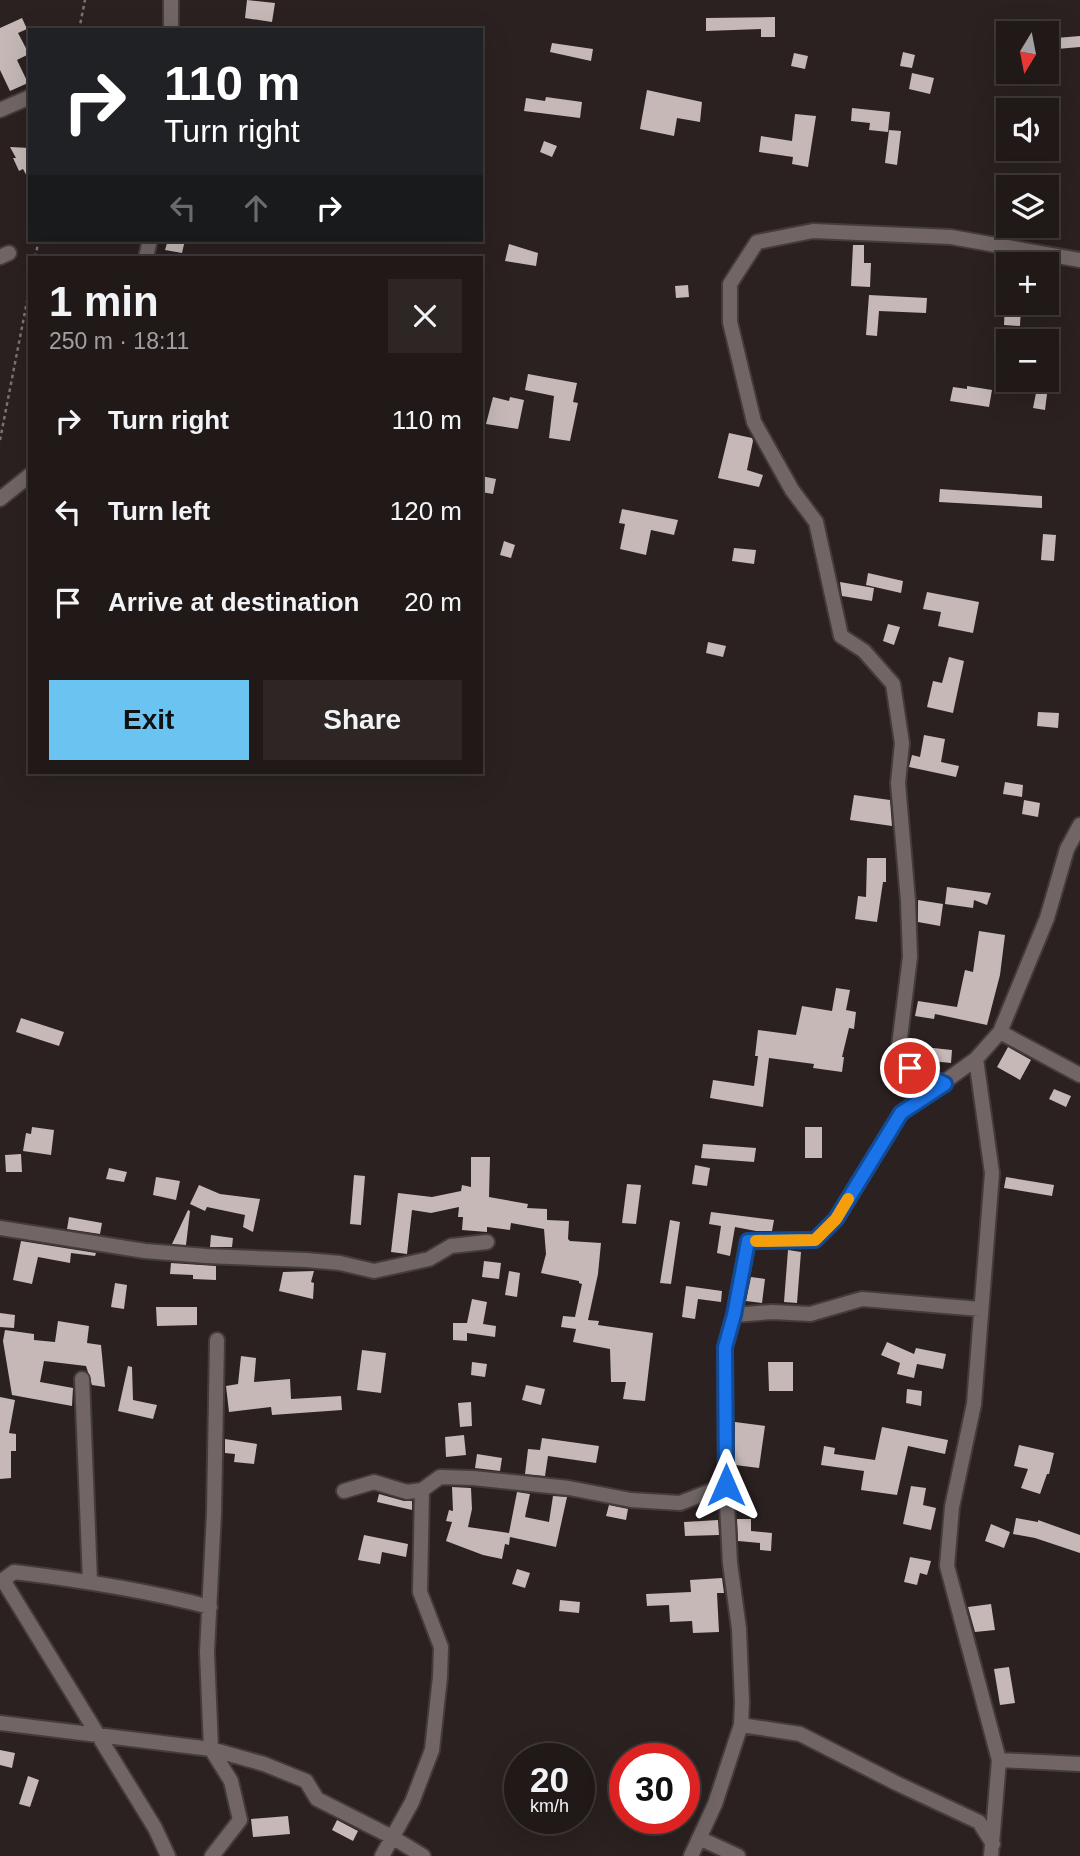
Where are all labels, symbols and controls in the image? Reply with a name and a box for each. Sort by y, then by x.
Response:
north arrow [996,21,1059,84]
map controls [996,21,1059,392]
icon: right [49,56,140,147]
text: 110 m [164,56,300,110]
button: sound [996,98,1059,161]
text: Turn right [164,113,300,149]
button: layers [996,175,1059,238]
icon: left [164,189,202,227]
icon: ahead [237,189,275,227]
icon: right [310,189,348,227]
button: + [996,252,1059,315]
text: 1 min [49,278,159,325]
button: close [388,279,462,353]
text: 250 m · 18:11 [49,328,189,354]
button: − [996,329,1059,392]
icon: right [49,402,87,440]
text: Turn right [108,405,229,435]
text: 110 m [392,405,462,435]
icon: left [49,493,87,531]
text: Turn left [108,496,210,526]
text: 120 m [390,496,462,526]
icon: arrive [49,584,87,622]
text: Arrive at destination [108,587,359,617]
text: 20 m [404,587,462,617]
button: Exit [49,680,249,760]
button: Share [263,680,462,760]
pin [880,1038,940,1098]
icon: arrive [891,1049,929,1087]
position arrow [689,1448,763,1522]
speed limit sign: 30 [609,1743,700,1834]
text: 20 [530,1760,569,1799]
text: km/h [530,1796,569,1816]

